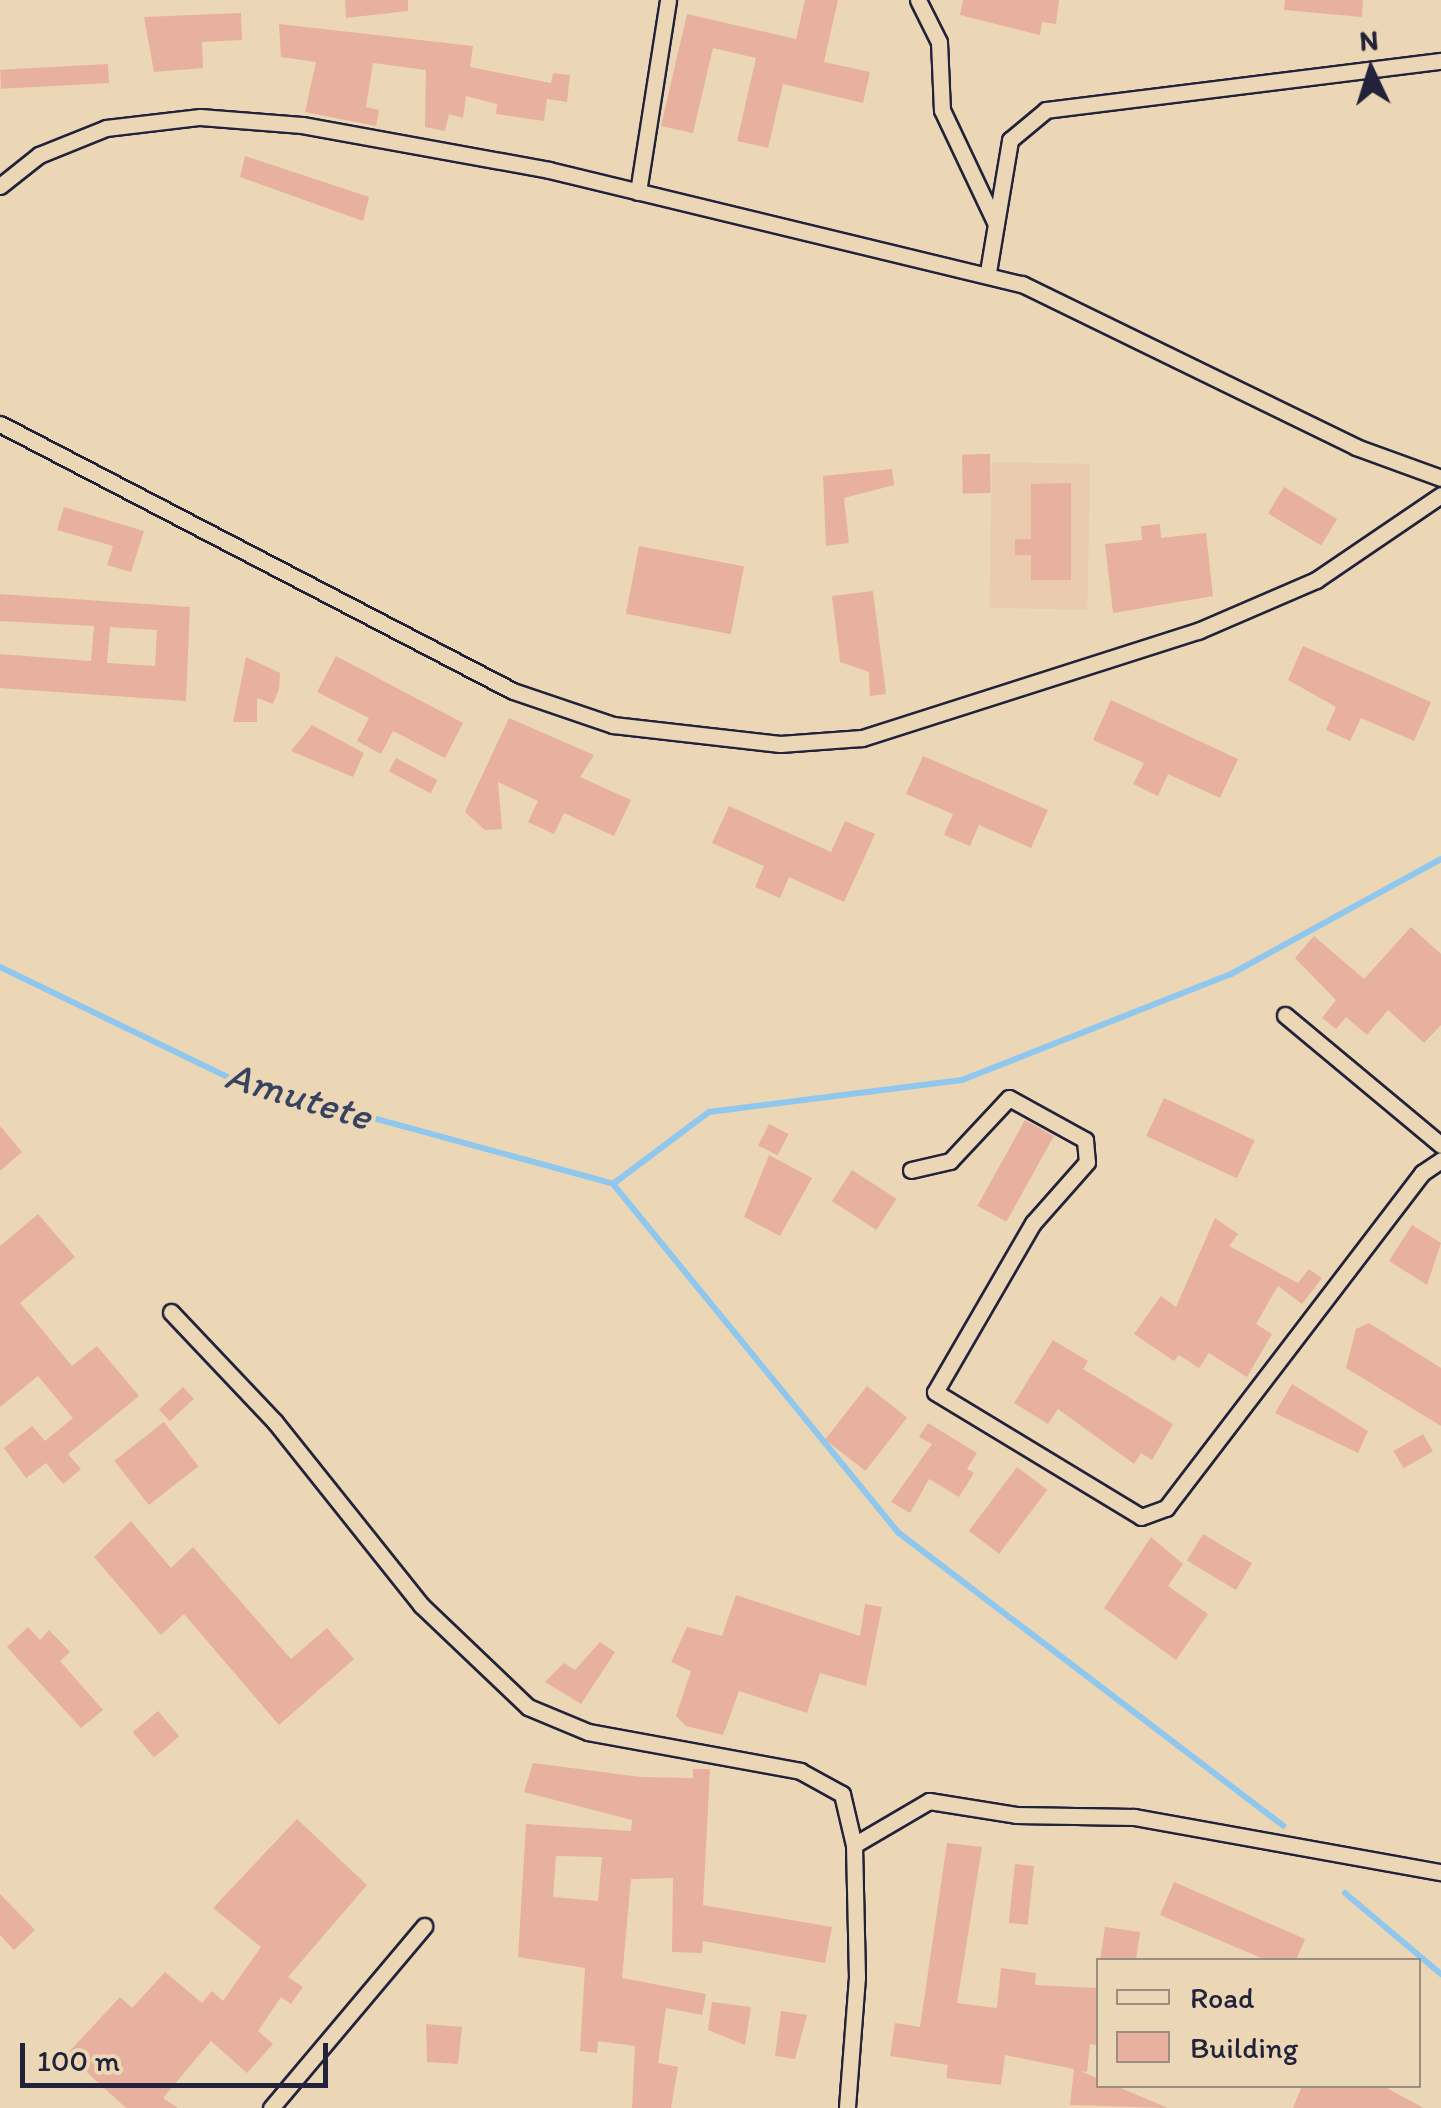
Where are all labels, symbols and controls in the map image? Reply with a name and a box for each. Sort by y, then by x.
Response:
north arrow [1321,20,1421,120]
text: N [1358,22,1380,58]
water label: Amutete [220,1050,378,1140]
legend [1096,1958,1421,2088]
text: Road [1190,1979,1255,2016]
scale bar [25,2023,332,2085]
text: Building [1190,2029,1298,2066]
text: 100 m [37,2042,120,2079]

